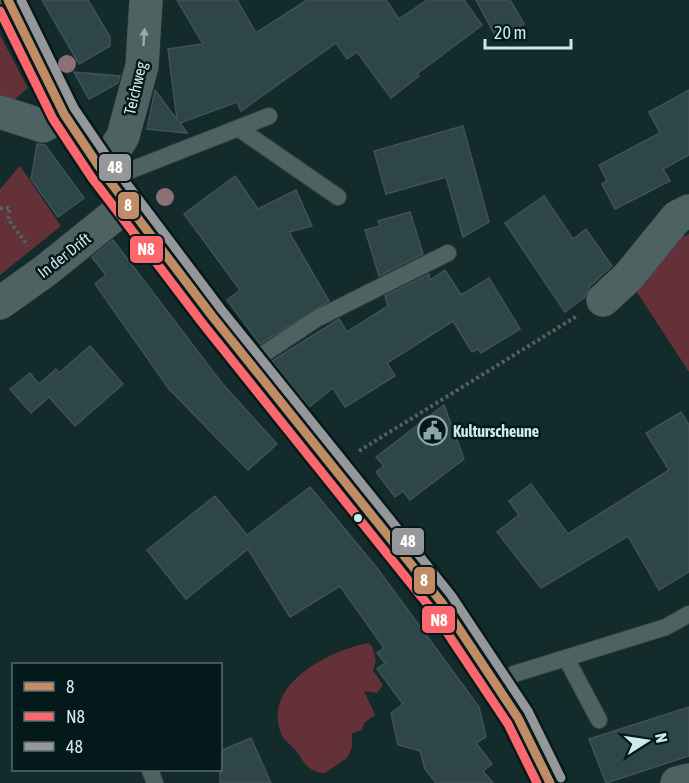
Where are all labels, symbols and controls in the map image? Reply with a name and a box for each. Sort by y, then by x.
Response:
scale bar [485,12,570,50]
text: 20 m [494,22,526,43]
one-way arrow [139,27,148,46]
street label: Teichweg [120,59,151,117]
line badge: 48 [98,153,132,182]
text: 48 [106,158,123,176]
line badge: 8 [117,191,140,220]
text: 8 [124,196,132,214]
street label: In der Drift [34,229,94,281]
line badge: N8 [129,235,164,264]
text: N8 [138,240,155,258]
public building icon: Kulturscheune [416,415,448,447]
place label: Kulturscheune [453,422,539,440]
unlabelled marker [352,512,364,524]
line badge: 48 [391,527,425,556]
text: 48 [399,532,416,550]
line badge: 8 [413,566,436,595]
text: 8 [420,571,428,589]
line badge: N8 [421,605,456,634]
text: N8 [431,611,448,629]
legend [12,663,222,771]
text: 8 [66,676,74,697]
text: N8 [66,706,85,727]
north arrow [617,711,677,771]
text: N [652,731,671,744]
text: 48 [66,736,83,757]

